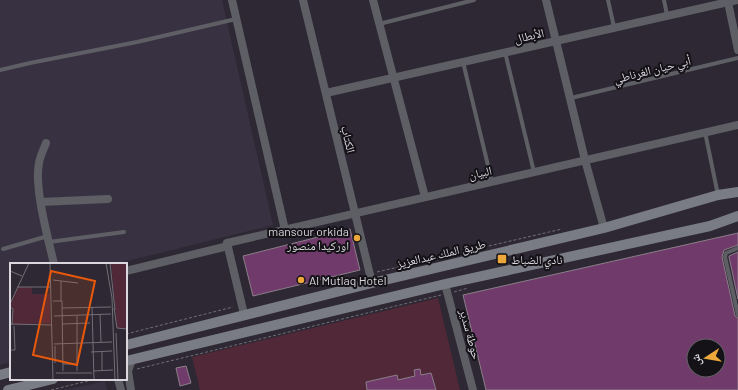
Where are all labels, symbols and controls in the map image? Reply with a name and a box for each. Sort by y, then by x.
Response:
street label: الأبطال [513,25,546,47]
street label: أبي حيان الغرناطي [612,53,693,89]
street label: الكتاب [338,124,359,154]
street label: البيان [467,163,493,183]
place label: mansour orkida اوركيدا منصور [268,224,349,253]
marker: mansour orkida اوركيدا منصور [352,233,362,243]
street label: طريق الملك عبدالعزيز [394,236,487,272]
place label: نادي الضباط [511,252,563,270]
marker: نادي الضباط [496,253,508,265]
inset map [10,263,127,380]
place label: Al Mutlaq Hotel [309,273,386,287]
marker: Al Mutlaq Hotel [296,275,306,285]
street label: حوطة سدير [456,306,485,361]
north arrow [686,338,726,378]
text: ش [688,352,705,367]

